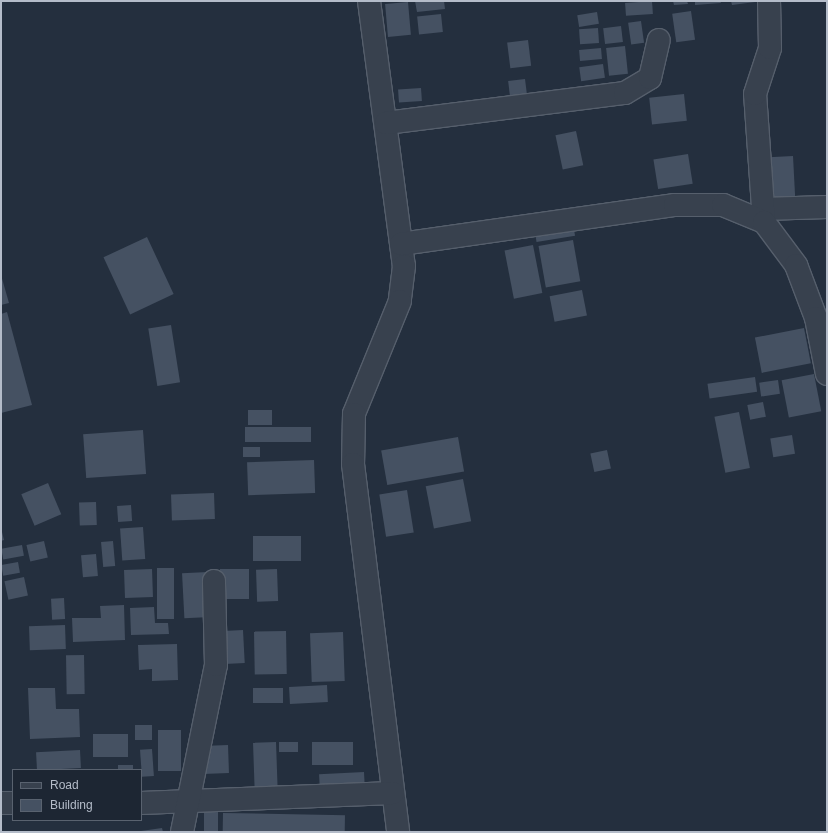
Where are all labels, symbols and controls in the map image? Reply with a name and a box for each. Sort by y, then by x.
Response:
legend [12,769,142,821]
text: Road [50,778,79,792]
text: Building [50,798,93,812]

